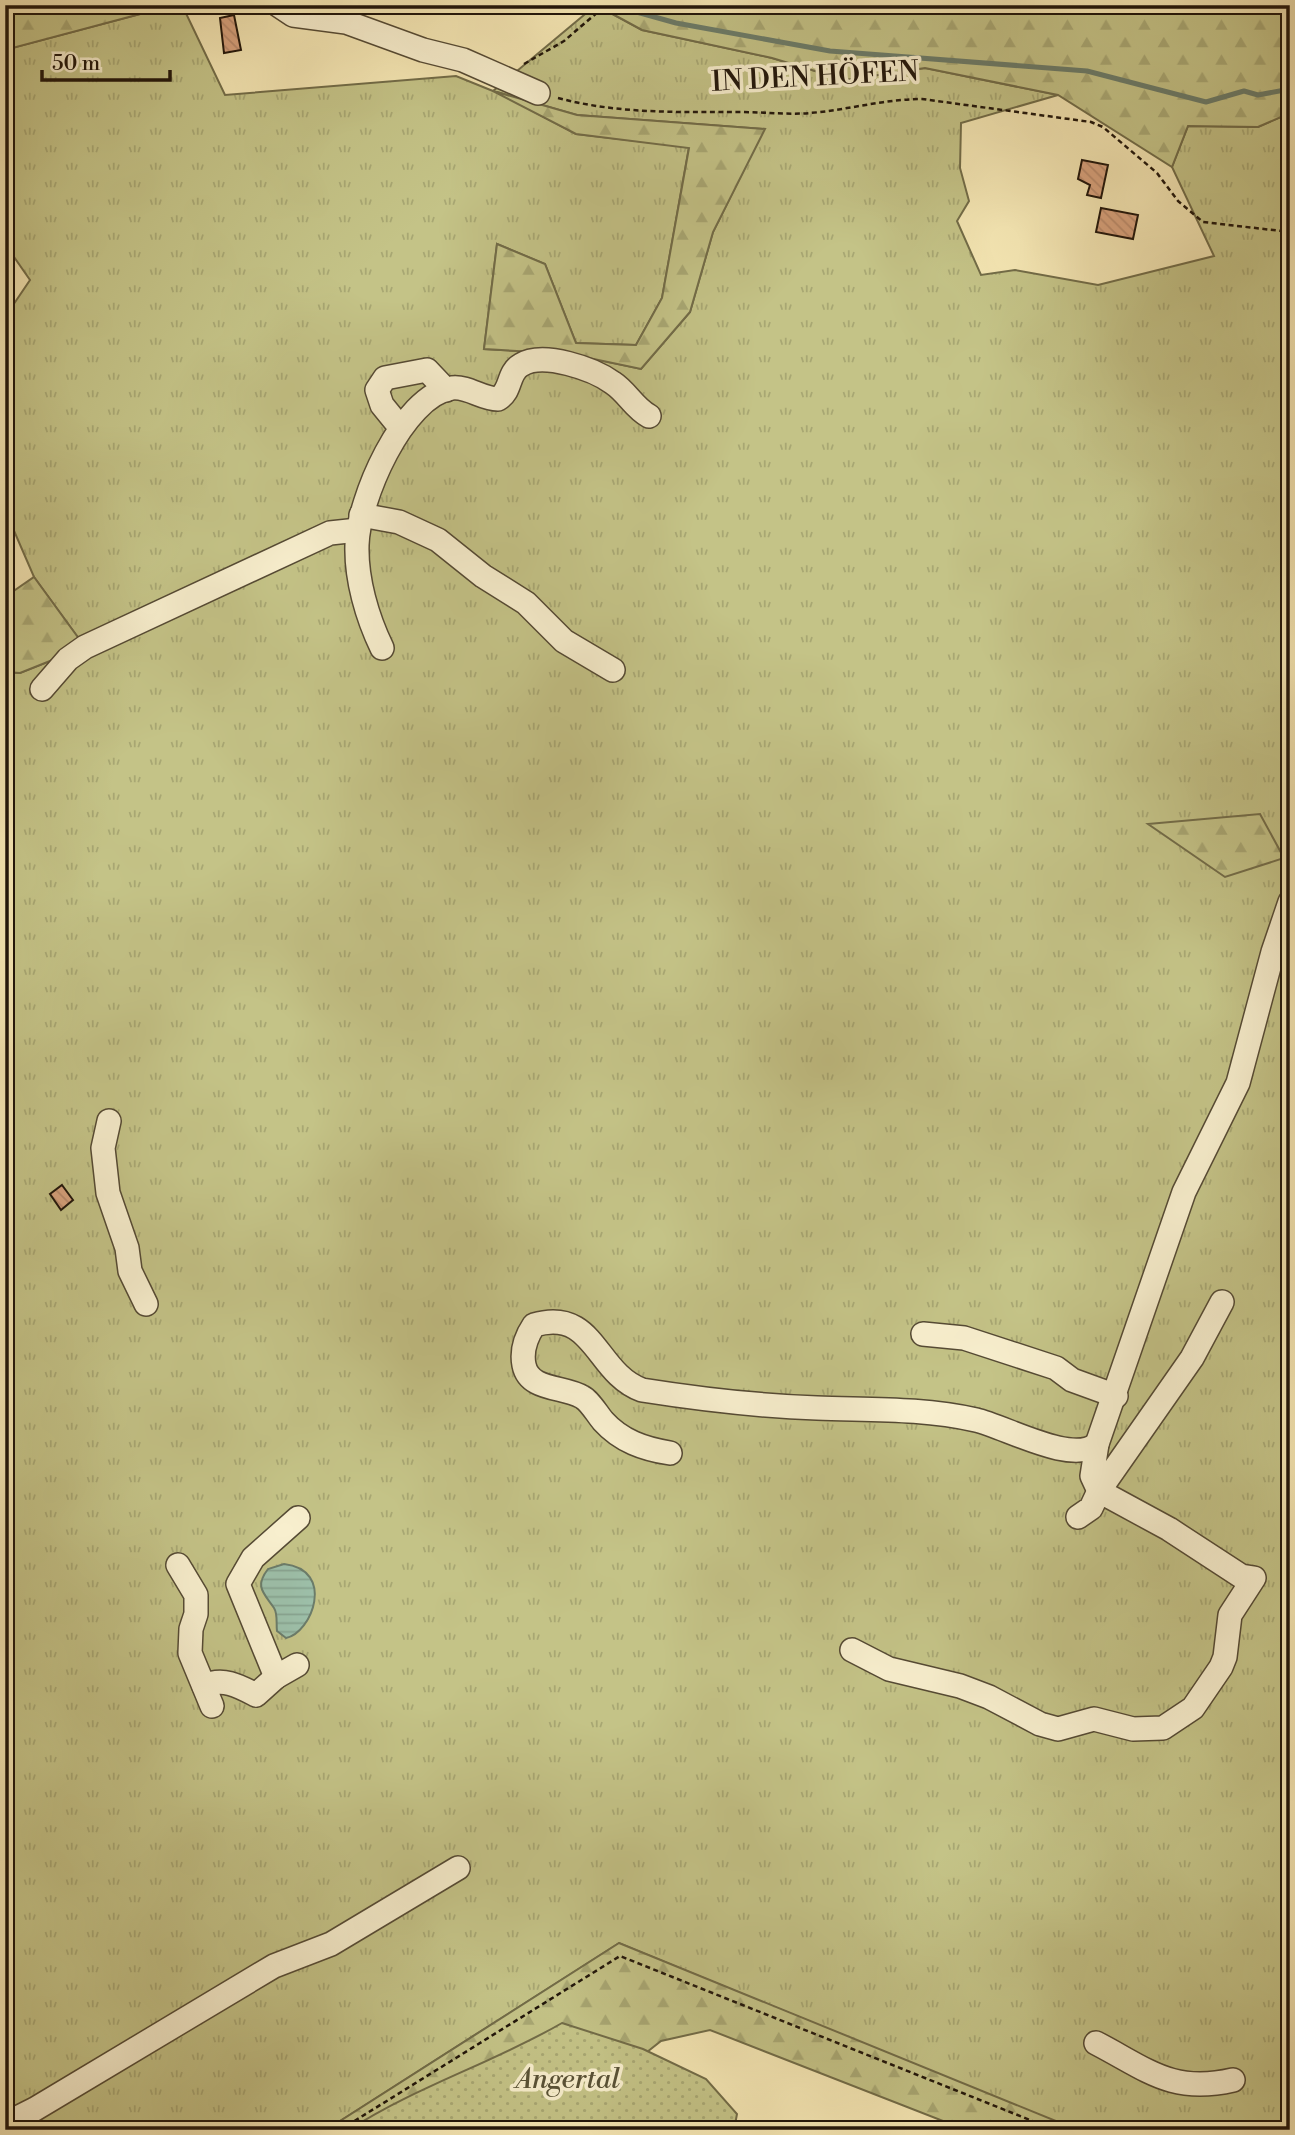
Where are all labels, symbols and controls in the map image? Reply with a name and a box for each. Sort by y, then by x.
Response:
scale bar [42,38,170,82]
text: 50 m [52,51,100,77]
street label: IN DEN HÖFEN [710,53,920,100]
park label: Angertal [513,2062,620,2097]

